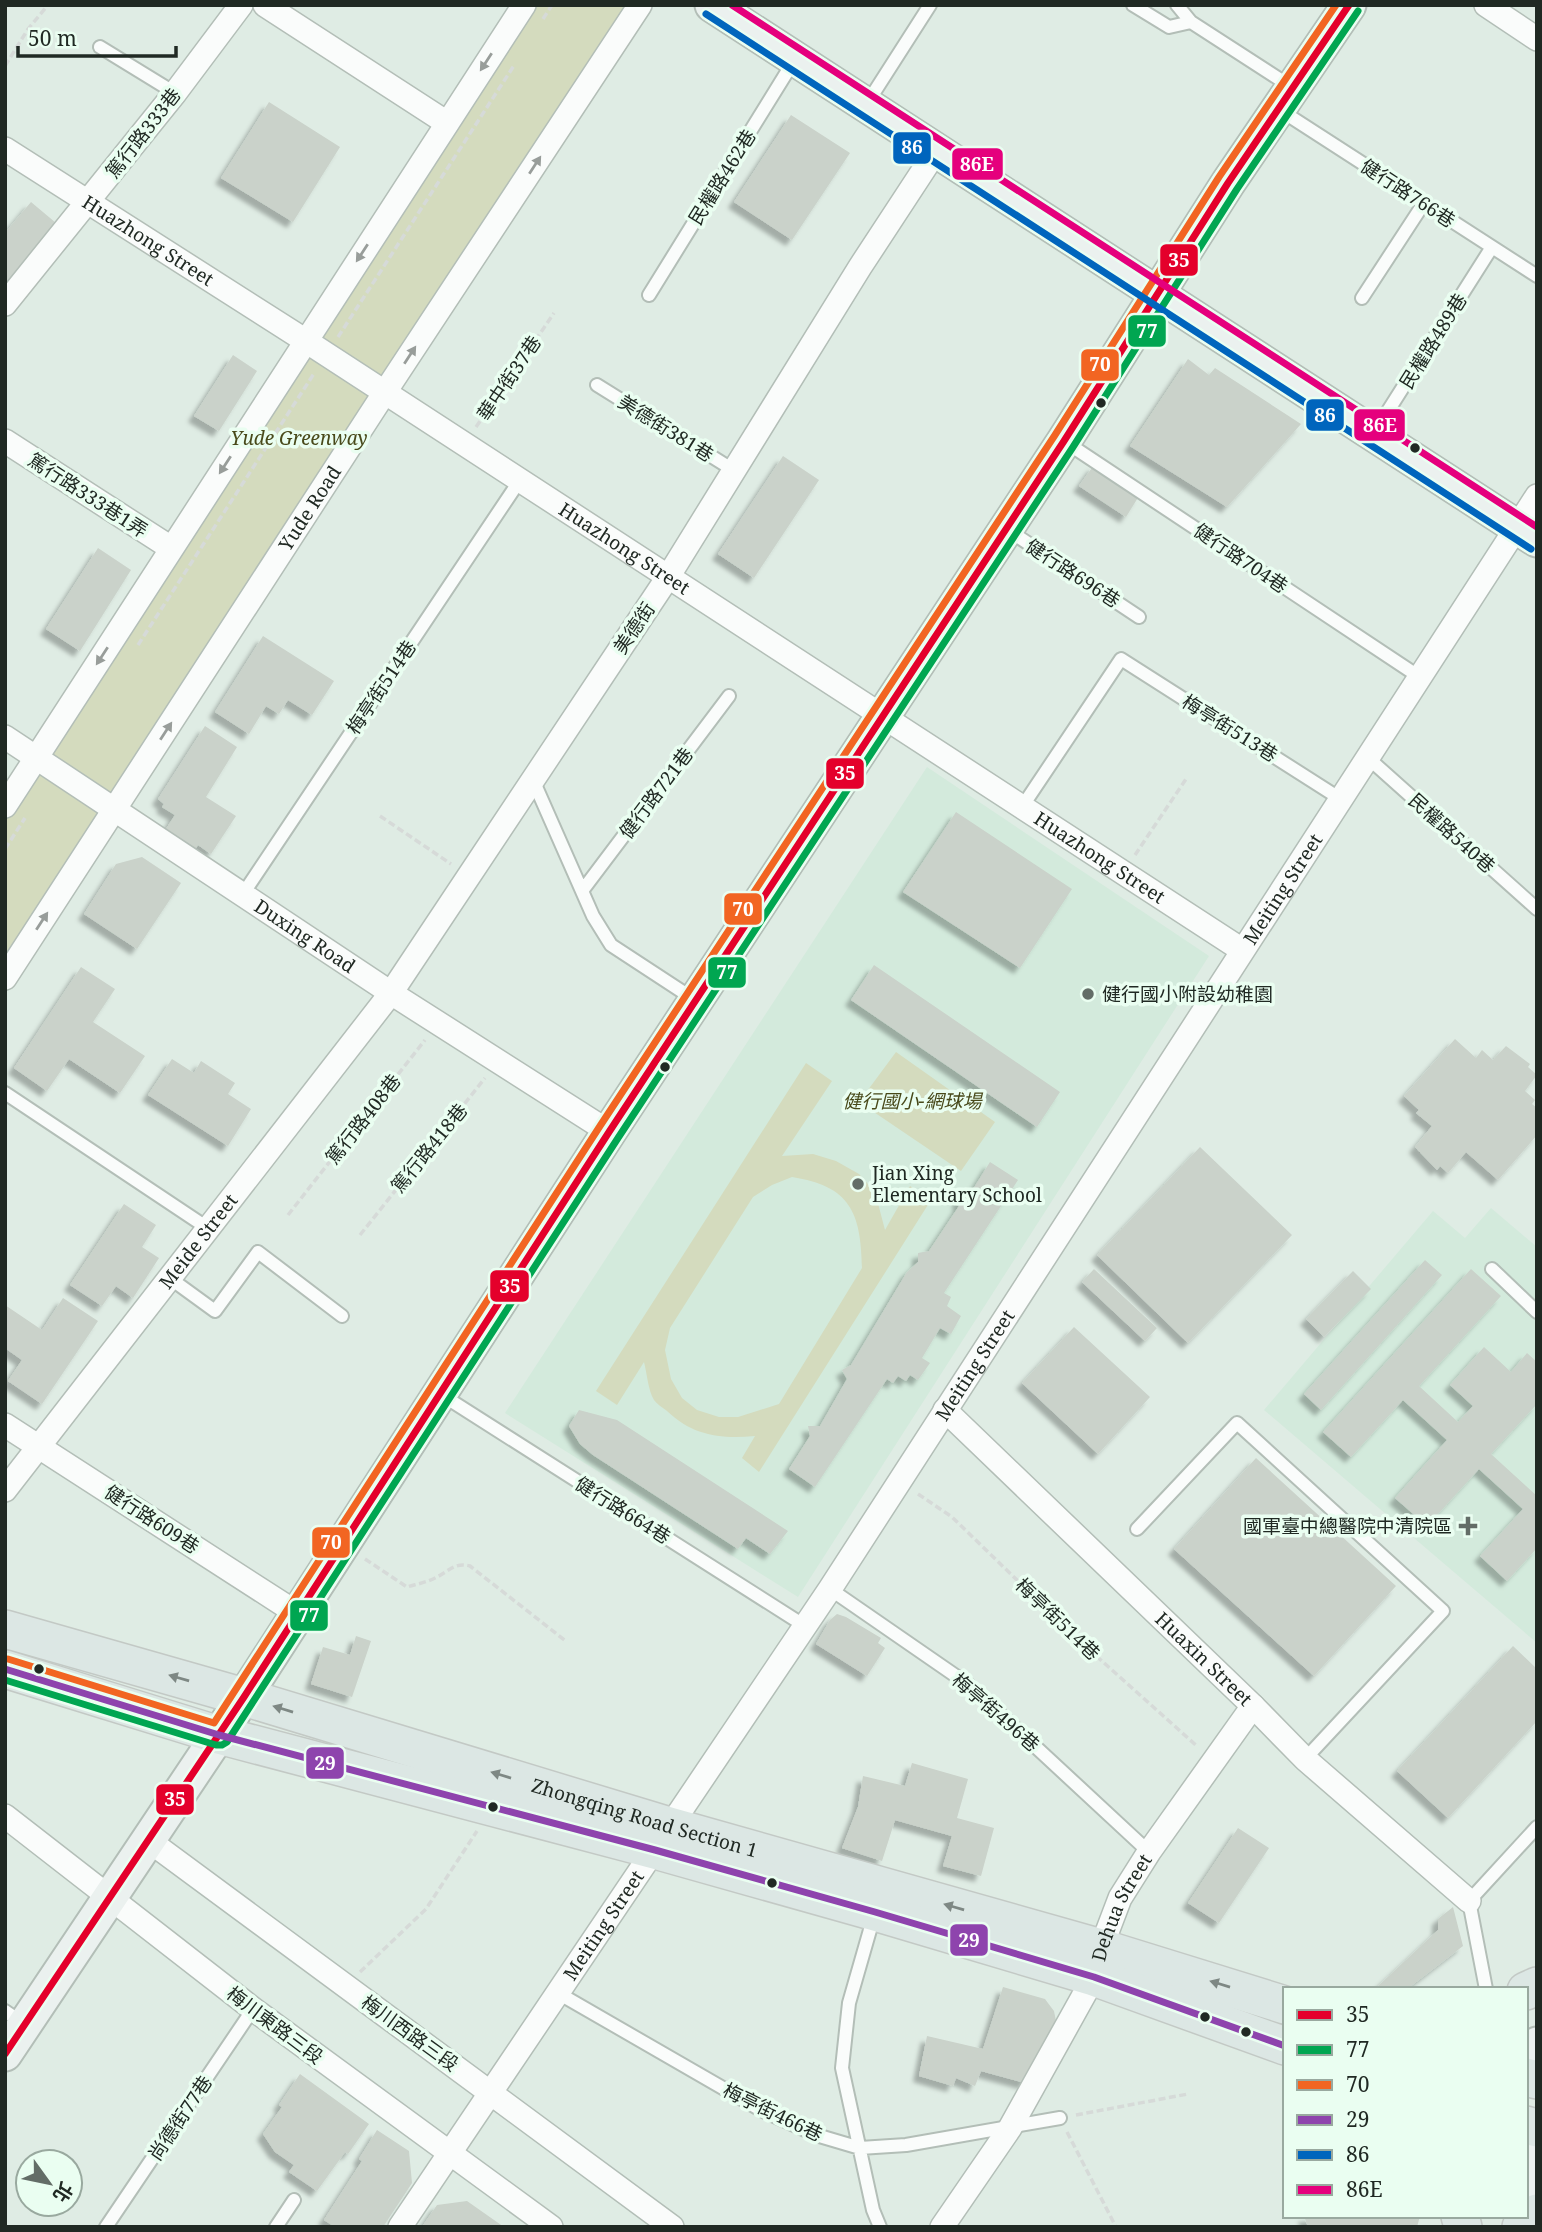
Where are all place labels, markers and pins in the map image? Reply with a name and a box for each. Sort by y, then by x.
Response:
unlabelled marker [1094,396,1108,410]
unlabelled marker [1408,441,1422,455]
place label: 健行國小附設幼稚園 [1102,981,1273,1007]
marker: 健行國小附設幼稚園 [1080,986,1096,1002]
unlabelled marker [658,1060,672,1074]
place label: Jian Xing Elementary School [871,1160,1042,1208]
marker: Jian Xing Elementary School [850,1176,866,1192]
place label: 國軍臺中總醫院中清院區 [1243,1513,1452,1539]
marker: 國軍臺中總醫院中清院區 [1458,1516,1478,1536]
unlabelled marker [32,1662,46,1676]
unlabelled marker [486,1800,500,1814]
unlabelled marker [765,1876,779,1890]
unlabelled marker [1198,2010,1212,2024]
unlabelled marker [1239,2025,1253,2039]

